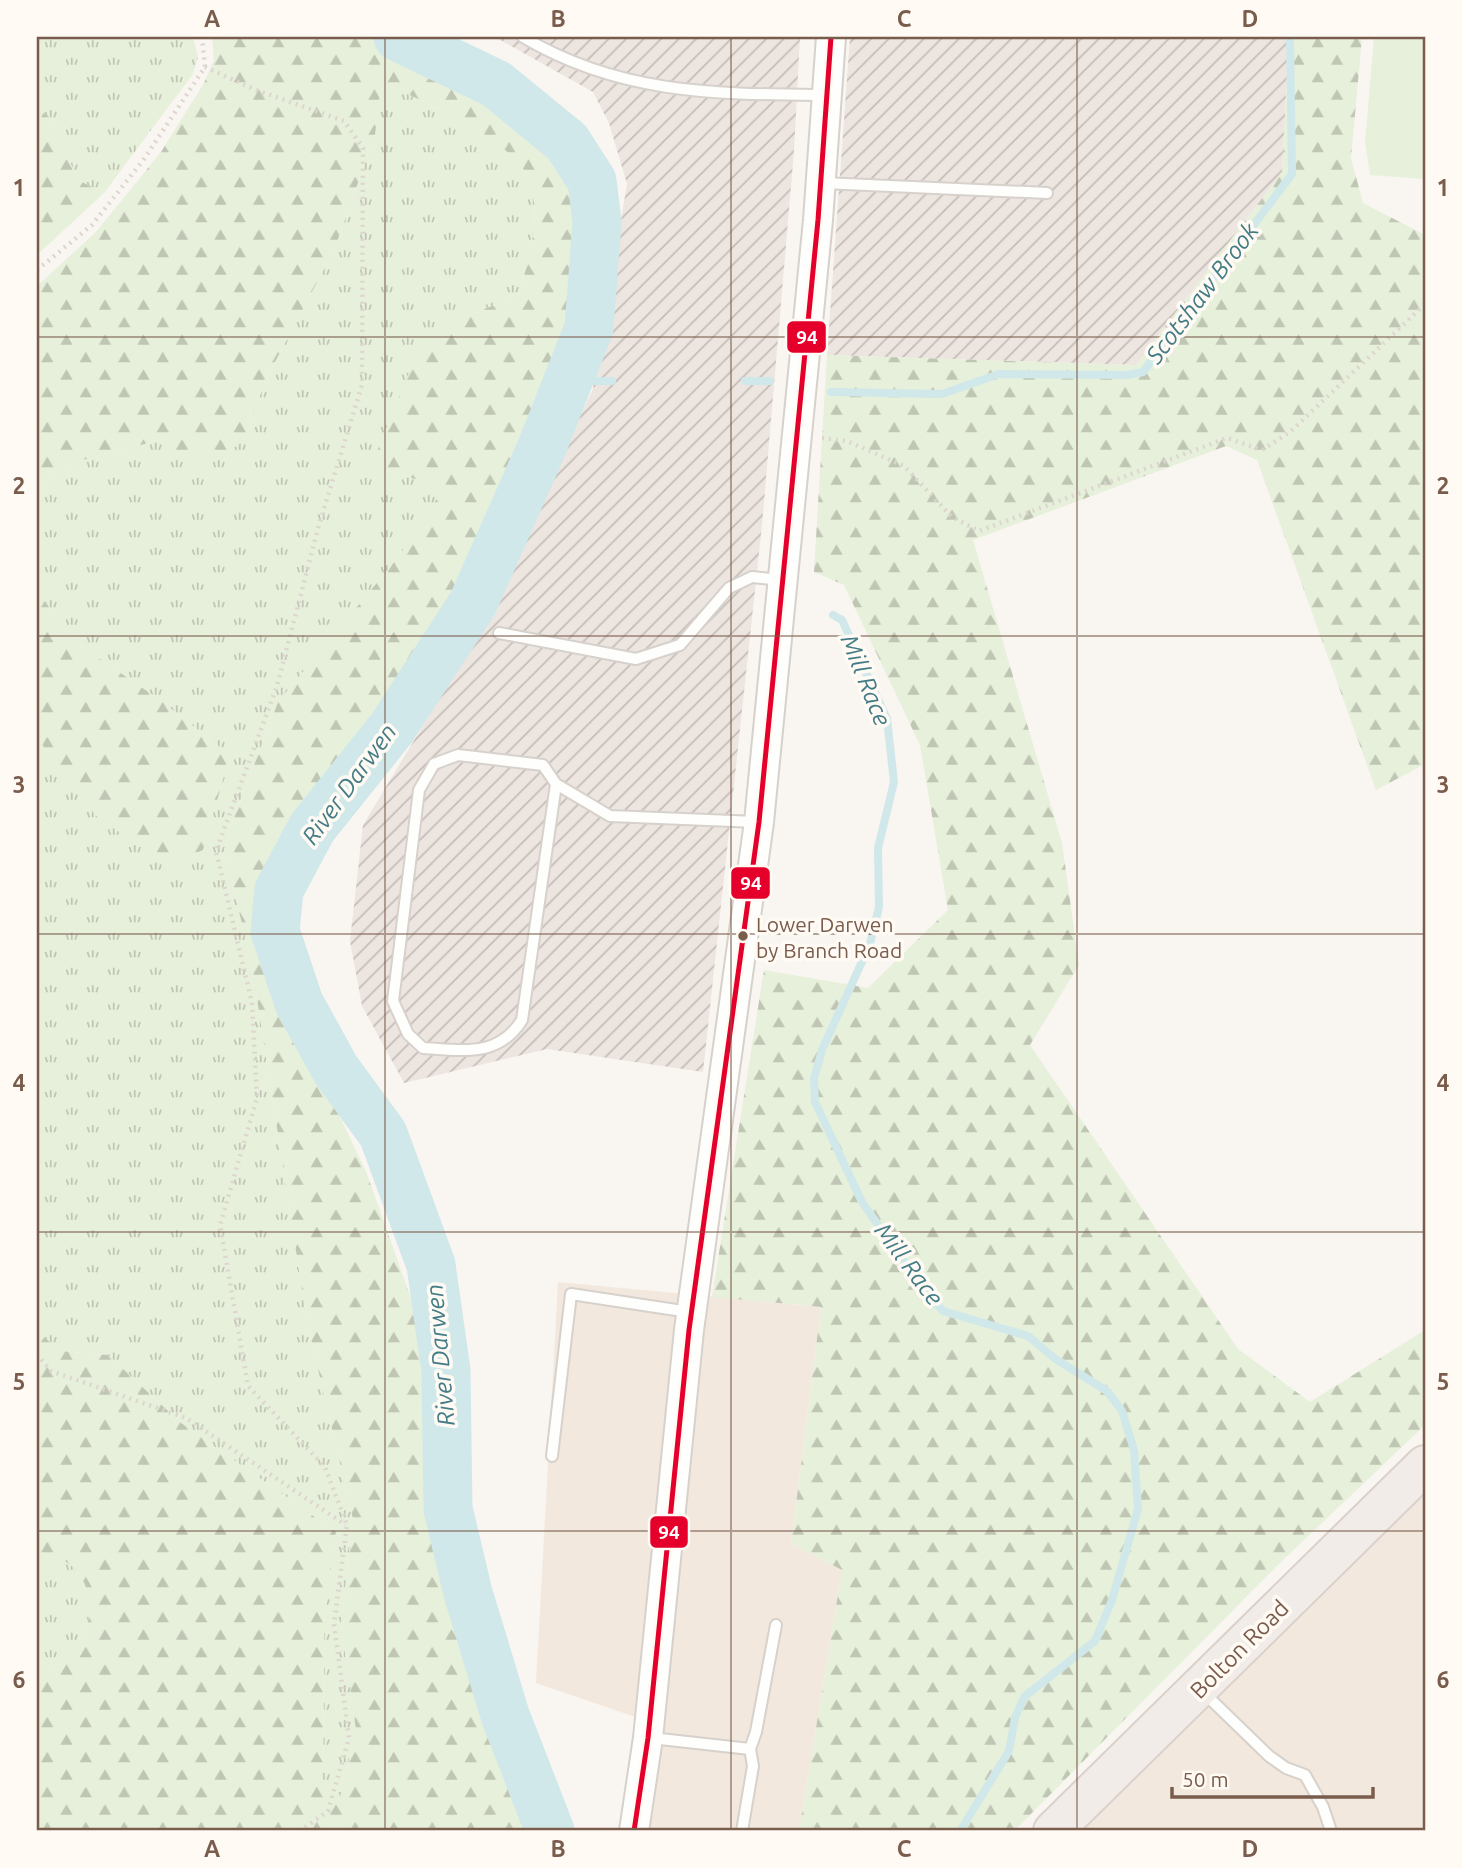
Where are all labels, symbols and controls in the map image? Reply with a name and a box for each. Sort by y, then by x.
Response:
text: A [204,6,220,31]
text: B [550,6,566,31]
text: C [897,6,912,31]
text: D [1242,6,1258,31]
text: 1 [13,175,25,200]
text: 1 [1437,175,1449,200]
water label: Scotshaw Brook [1140,217,1264,369]
line badge: 94 [786,320,827,354]
text: 94 [796,326,818,348]
text: 2 [13,473,25,498]
text: 2 [1437,473,1449,498]
water label: Mill Race [836,631,896,729]
water label: River Darwen [296,718,402,850]
text: 3 [13,772,25,797]
text: 3 [1437,772,1449,797]
line badge: 94 [730,866,771,900]
text: 94 [740,872,762,894]
place label: Lower Darwen by Branch Road [756,912,902,962]
marker: Lower Darwen by Branch Road [736,929,750,943]
text: 4 [13,1070,26,1095]
text: 4 [1437,1070,1450,1095]
water label: Mill Race [869,1218,949,1310]
water label: River Darwen [420,1283,460,1427]
text: 5 [13,1369,25,1394]
text: 5 [1437,1369,1449,1394]
line badge: 94 [649,1515,689,1549]
text: 94 [658,1521,680,1543]
street label: Bolton Road [1185,1595,1293,1703]
text: 6 [13,1667,26,1692]
text: 6 [1437,1667,1450,1692]
scale bar [1172,1756,1373,1800]
text: 50 m [1182,1767,1229,1791]
text: A [204,1836,220,1861]
text: B [550,1836,566,1861]
text: C [897,1836,912,1861]
text: D [1242,1836,1258,1861]

